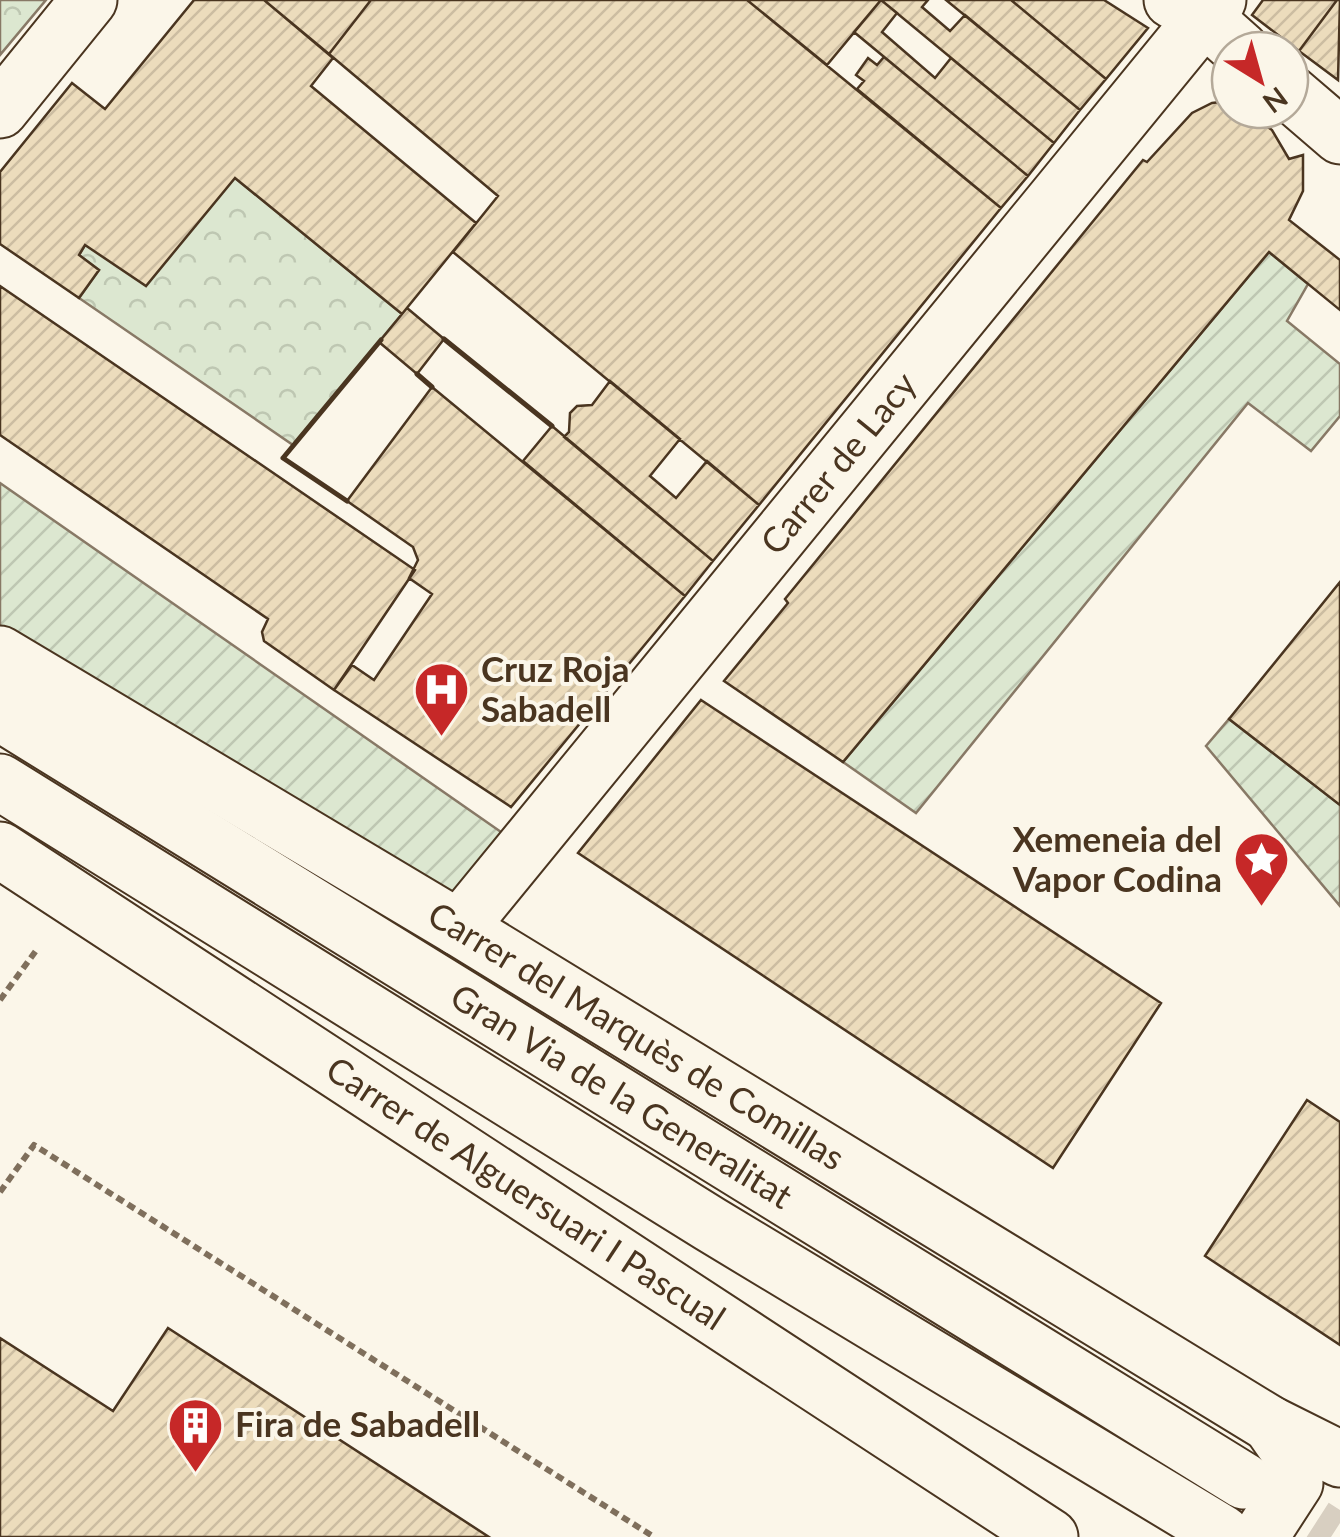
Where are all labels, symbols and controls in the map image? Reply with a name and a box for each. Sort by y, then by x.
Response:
north arrow [1210,30,1310,130]
text: N [1257,81,1294,121]
street label: Carrer de Lacy [751,363,924,562]
place label: Cruz Roja Sabadell [481,647,630,729]
hospital icon: Cruz Roja Sabadell [412,660,472,739]
place label: Xemeneia del Vapor Codina [1012,817,1222,899]
place icon: Xemeneia del Vapor Codina [1231,830,1291,909]
street label: Carrer del Marquès de Comillas [421,892,853,1178]
street label: Gran Via de la Generalitat [444,974,801,1216]
street label: Carrer de Alguersuari I Pascual [319,1047,734,1338]
building icon: Fira de Sabadell [166,1395,226,1474]
place label: Fira de Sabadell [235,1402,480,1444]

